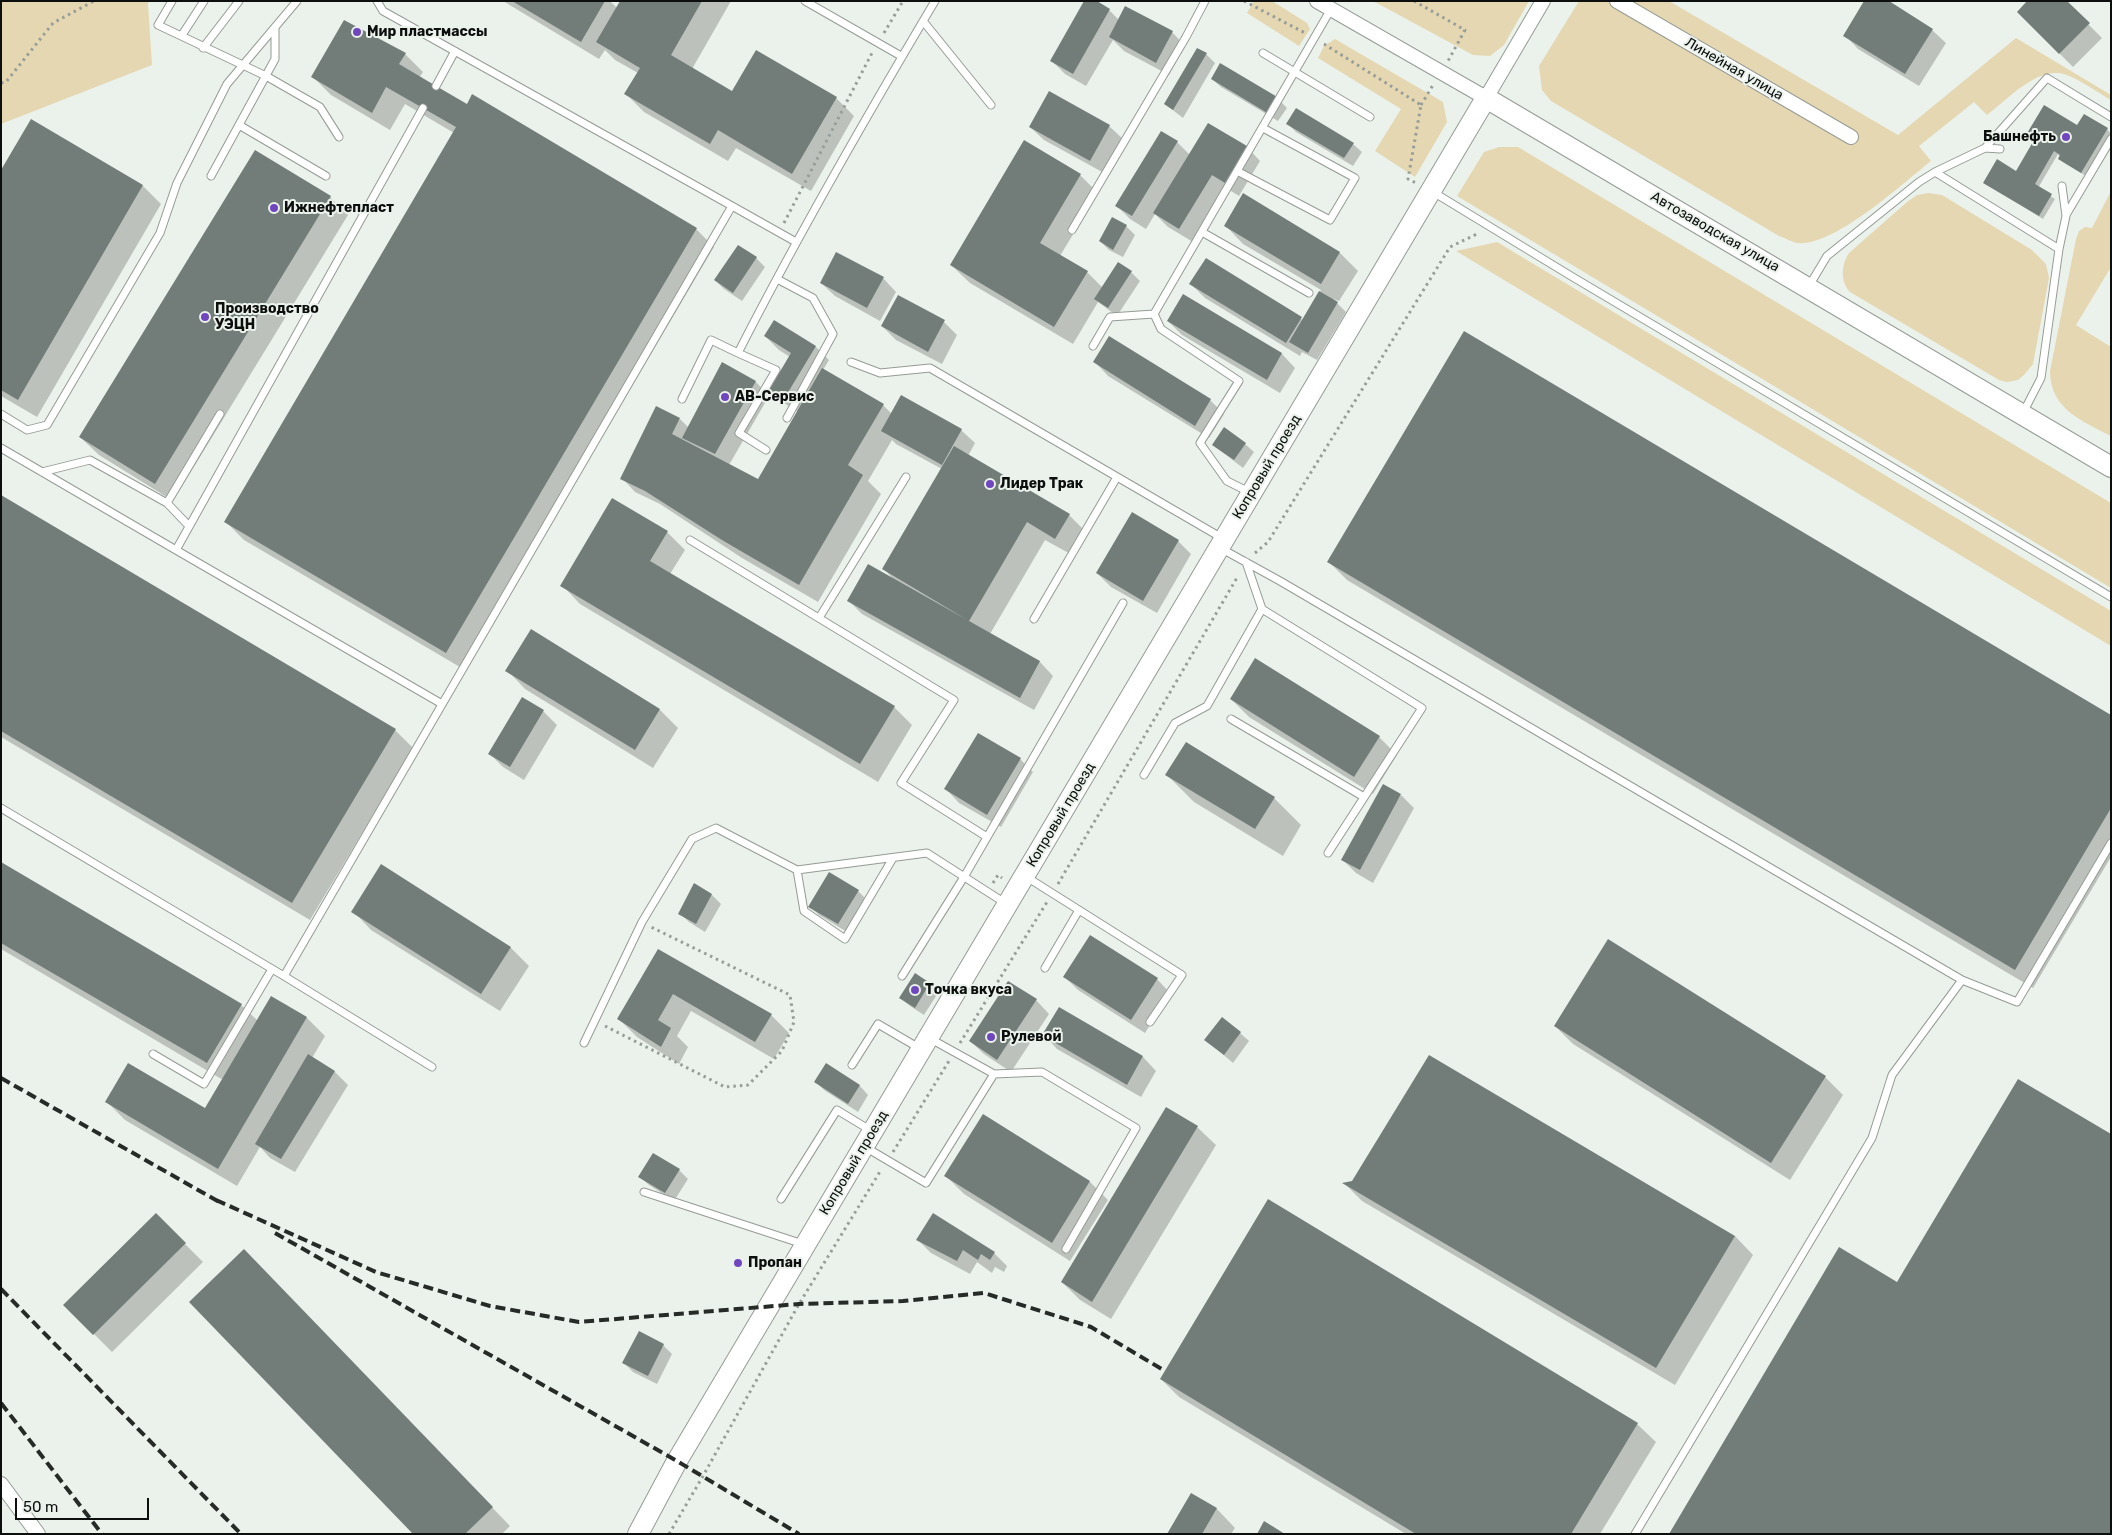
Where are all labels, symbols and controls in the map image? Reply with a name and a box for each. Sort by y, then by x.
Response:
place label: Мир пластмассы [367,24,488,40]
marker: Мир пластмассы [351,26,363,38]
street label: Линейная улица [1682,34,1786,104]
place label: Башнефть [1983,129,2056,145]
marker: Башнефть [2060,131,2072,143]
street label: Автозаводская улица [1648,188,1782,276]
place label: Ижнефтепласт [284,200,394,216]
marker: Ижнефтепласт [268,202,280,214]
place label: Производство УЭЦН [215,301,319,334]
marker: Производство УЭЦН [199,311,211,323]
place label: АВ-Сервис [735,389,814,405]
marker: АВ-Сервис [719,391,731,403]
street label: Копровый проезд [1229,412,1305,522]
place label: Лидер Трак [1000,476,1083,492]
marker: Лидер Трак [984,478,996,490]
street label: Копровый проезд [1023,760,1099,870]
place label: Точка вкуса [925,982,1012,998]
marker: Точка вкуса [909,984,921,996]
place label: Рулевой [1001,1029,1061,1045]
marker: Рулевой [985,1031,997,1043]
street label: Копровый проезд [816,1108,892,1218]
place label: Пропан [748,1255,802,1271]
marker: Пропан [732,1257,744,1269]
scale bar [18,1488,151,1520]
text: 50 m [23,1498,58,1516]

